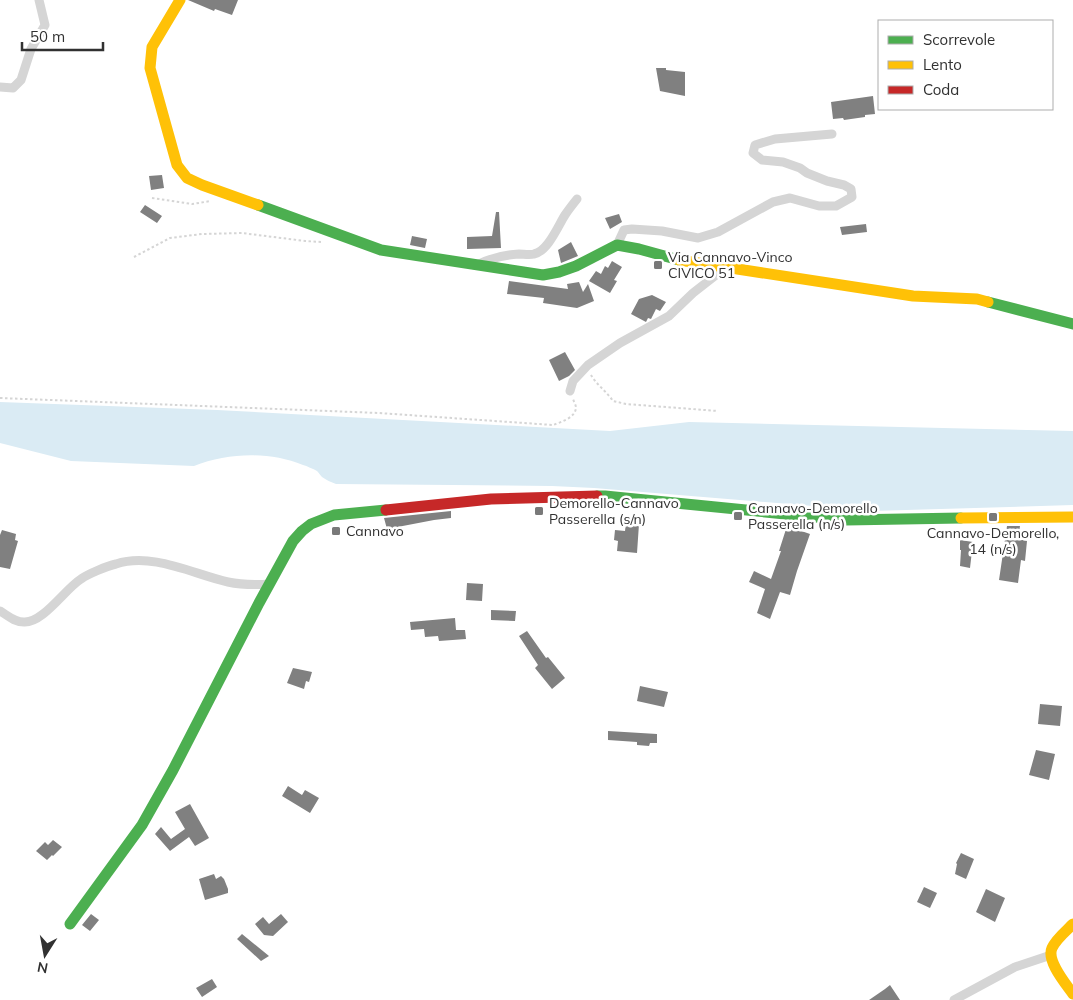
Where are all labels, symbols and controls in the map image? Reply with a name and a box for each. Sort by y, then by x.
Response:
scale bar [22,20,104,52]
legend [878,20,1053,110]
text: 50 m [30,27,65,46]
text: Scorrevole [923,30,995,49]
text: Lento [923,55,962,74]
text: Coda [923,80,959,99]
place label: Via Cannavo-Vinco CIVICO 51 [668,248,793,282]
marker: Via Cannavo-Vinco CIVICO 51 [652,259,664,271]
place label: Demorello-Cannavo Passerella (s/n) [549,494,679,528]
place label: Cannavo-Demorello Passerella (n/s) [748,499,878,533]
marker: Demorello-Cannavo Passerella (s/n) [533,505,545,517]
marker: Cannavo-Demorello Passerella (n/s) [732,510,744,522]
marker: Cannavo-Demorello, 14 (n/s) [987,511,999,523]
place label: Cannavo [346,522,404,540]
place label: Cannavo-Demorello, 14 (n/s) [927,524,1059,558]
marker: Cannavo [330,525,342,537]
north arrow [20,930,70,980]
text: N [36,958,49,978]

